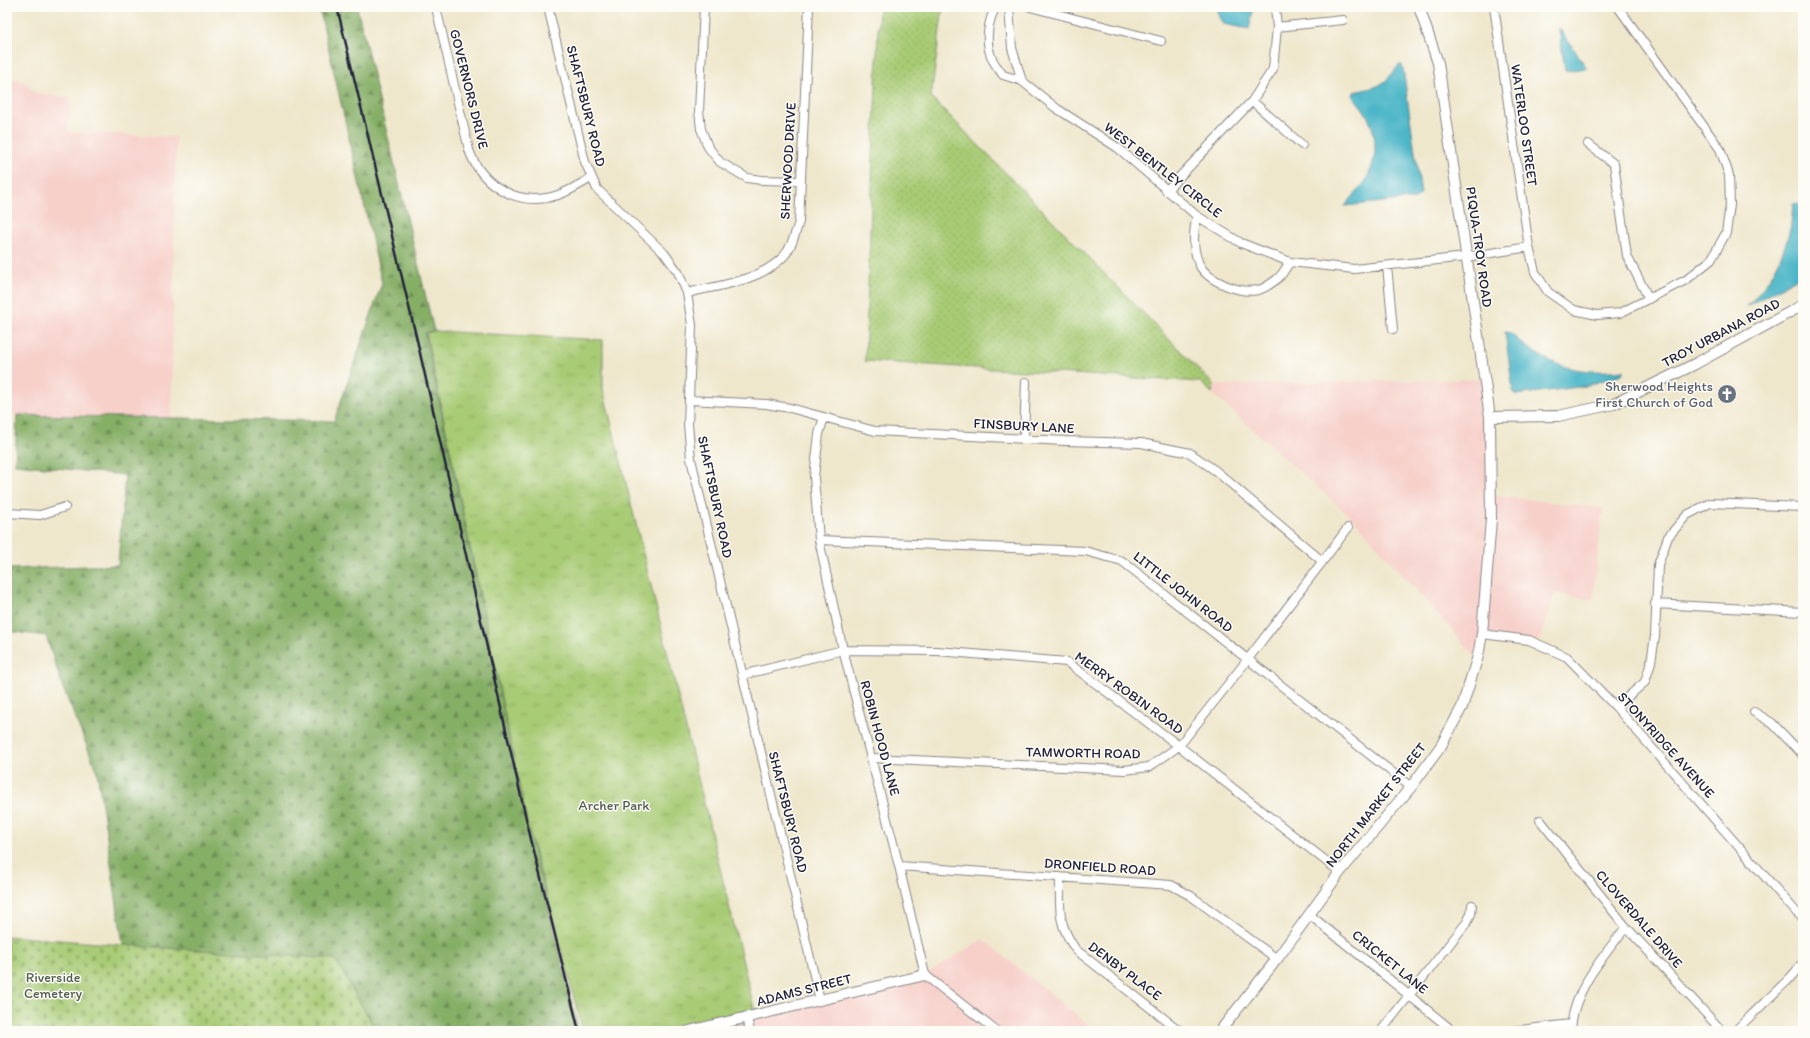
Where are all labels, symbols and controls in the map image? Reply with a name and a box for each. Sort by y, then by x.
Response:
street label: GOVERNORS DRIVE [446,27,492,151]
street label: SHAFTSBURY ROAD [563,44,609,168]
street label: WATERLOO STREET [1507,63,1541,187]
street label: SHERWOOD DRIVE [776,102,800,220]
street label: WEST BENTLEY CIRCLE [1101,119,1226,222]
street label: PIQUA-TROY ROAD [1462,186,1496,308]
street label: TROY URBANA ROAD [1659,295,1783,371]
place label: Sherwood Heights First Church of God [1595,378,1713,411]
church icon: Sherwood Heights First Church of God [1716,383,1738,405]
street label: FINSBURY LANE [973,415,1075,437]
street label: SHAFTSBURY ROAD [694,434,736,560]
street label: LITTLE JOHN ROAD [1130,548,1236,636]
street label: MERRY ROBIN ROAD [1071,648,1187,738]
street label: ROBIN HOOD LANE [856,678,904,798]
street label: STONYRIDGE AVENUE [1614,688,1718,802]
street label: NORTH MARKET STREET [1322,739,1430,871]
street label: TAMWORTH ROAD [1025,743,1141,763]
street label: SHAFTSBURY ROAD [765,750,811,874]
park label: Archer Park [578,797,650,814]
street label: DRONFIELD ROAD [1044,855,1157,879]
street label: CLOVERDALE DRIVE [1592,867,1686,972]
street label: CRICKET LANE [1349,926,1432,998]
street label: DENBY PLACE [1085,938,1165,1004]
park label: Riverside Cemetery [24,969,83,1002]
street label: ADAMS STREET [755,970,853,1010]

